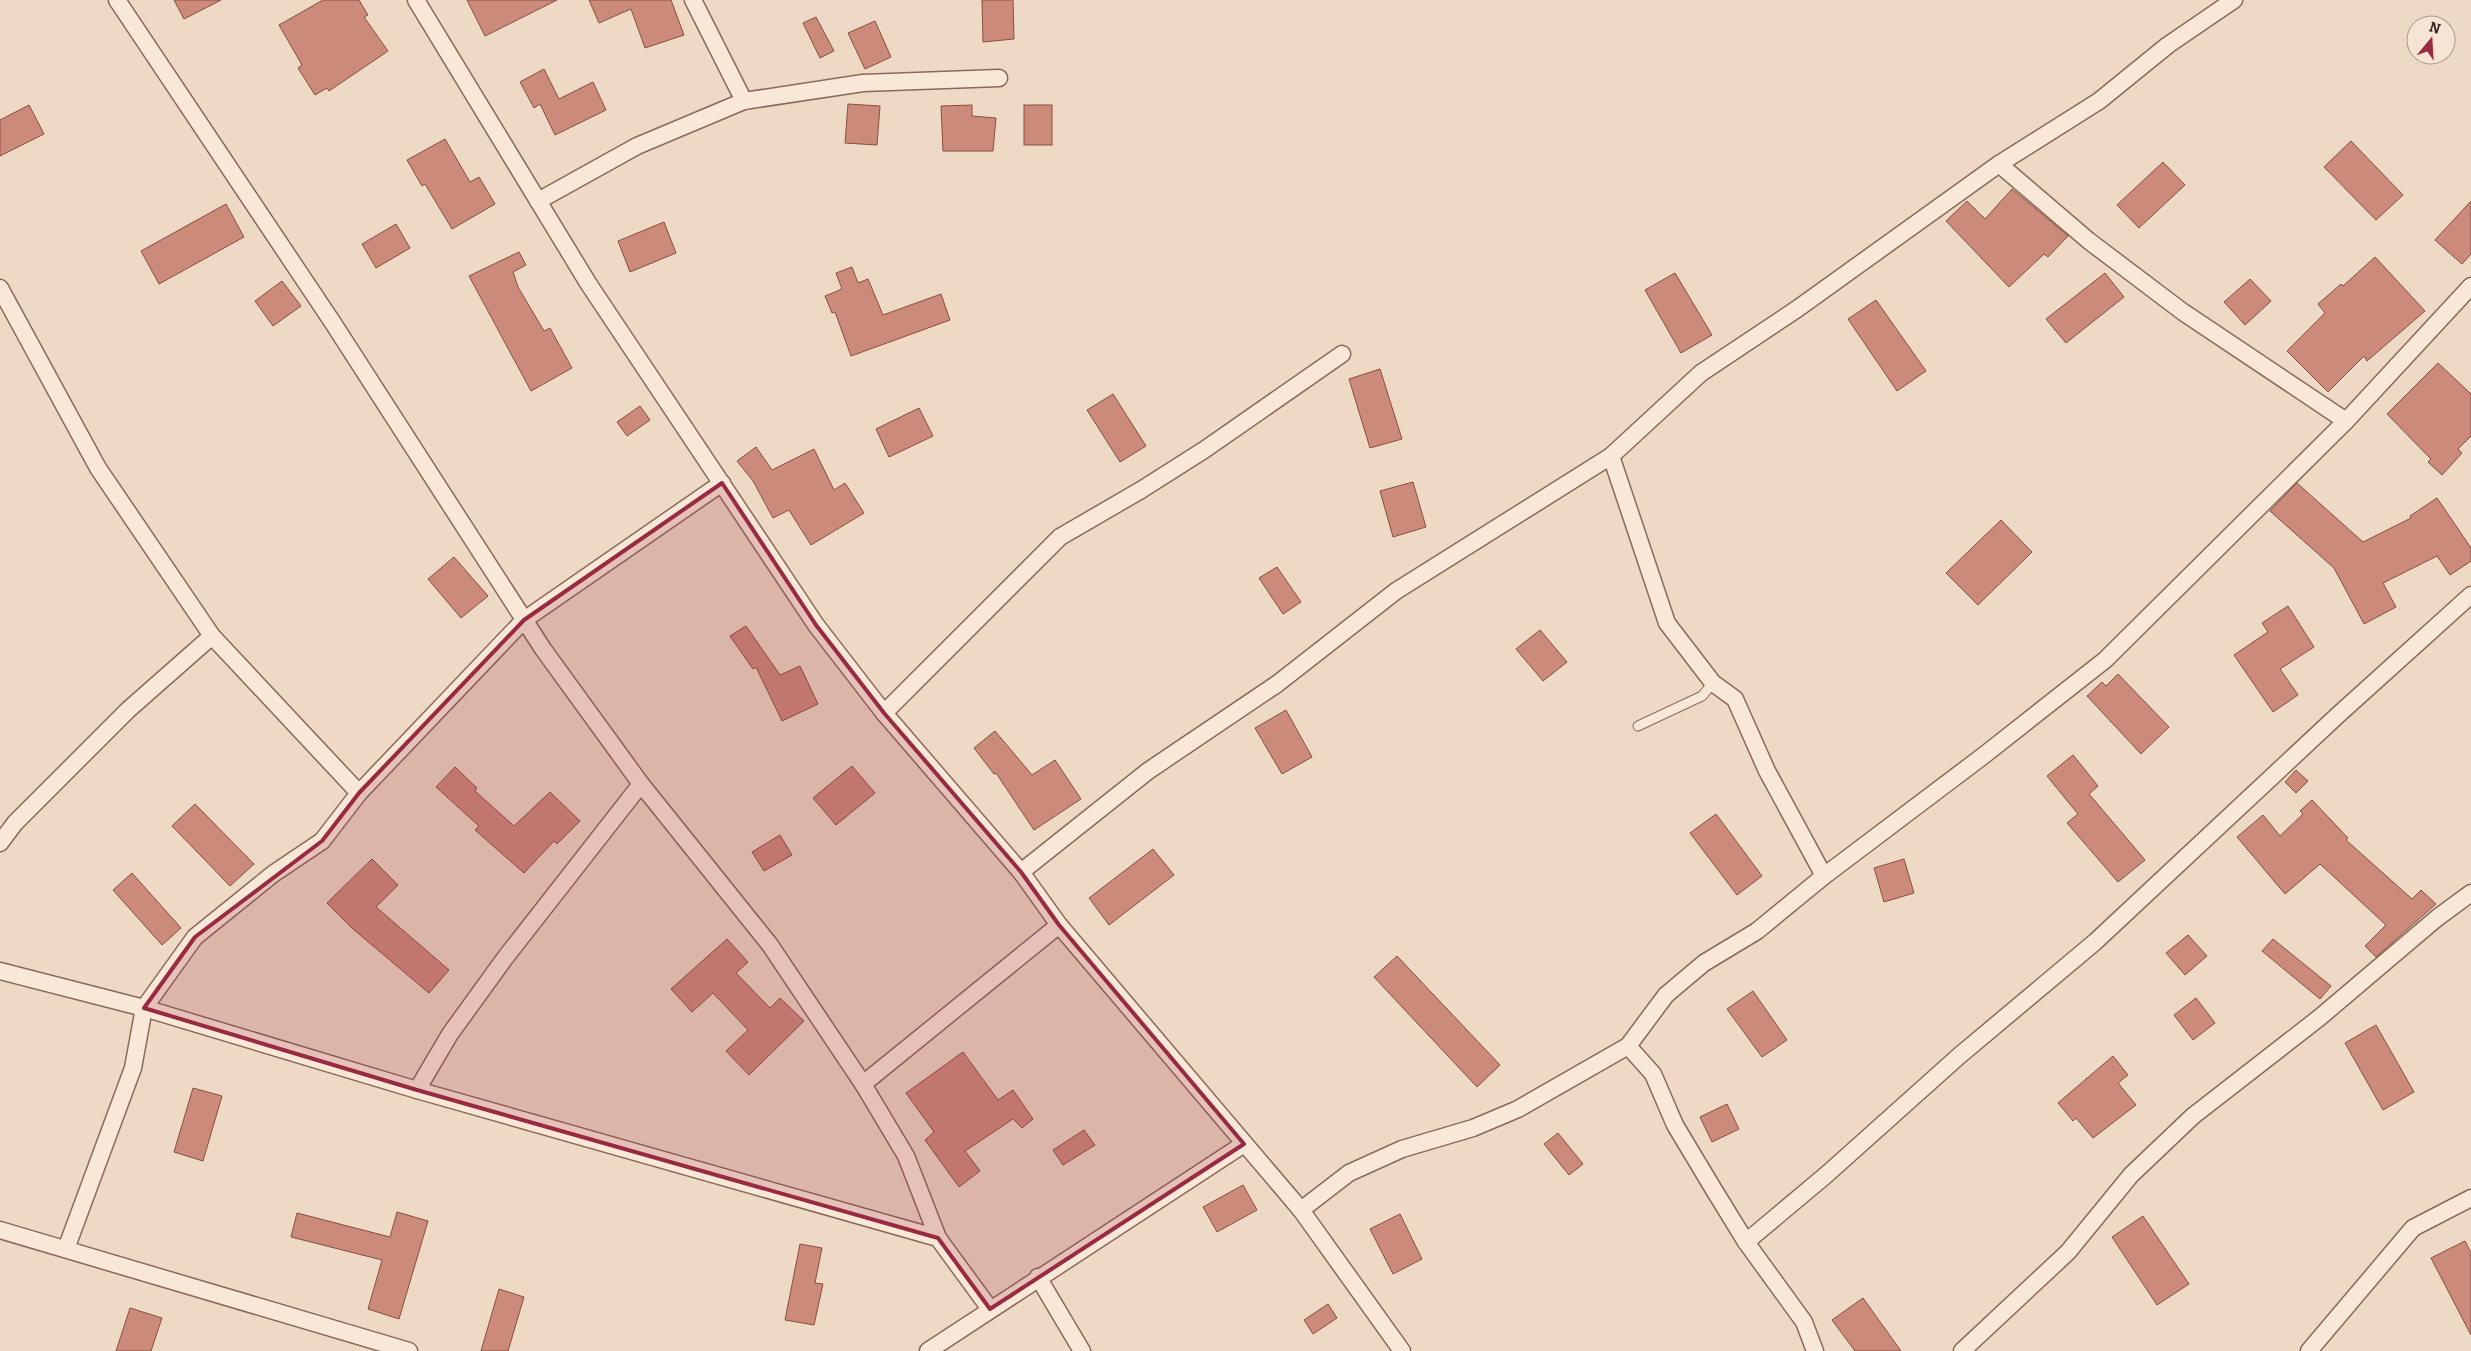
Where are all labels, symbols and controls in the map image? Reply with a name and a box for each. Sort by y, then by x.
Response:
north arrow [2406,15,2456,65]
text: N [2427,18,2443,38]

